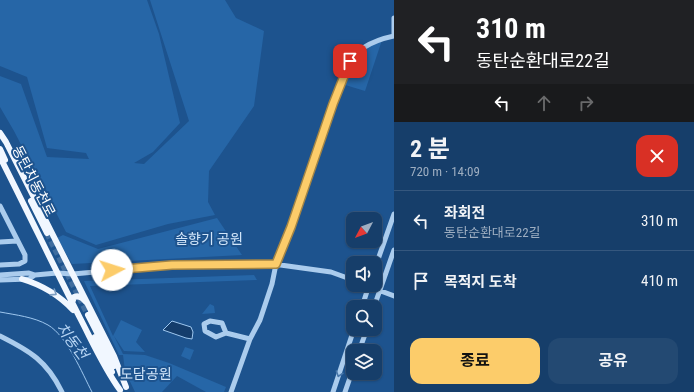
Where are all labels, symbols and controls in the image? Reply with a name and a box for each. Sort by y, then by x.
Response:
text: 310 m [476,12,546,45]
icon: left [410,16,462,68]
pin [333,44,367,78]
icon: arrive [339,50,361,72]
text: 동탄순환대로22길 [476,50,610,71]
icon: left [491,92,513,114]
icon: ahead [533,92,555,114]
icon: right [575,92,597,114]
text: 2 분 [410,135,450,163]
button: close [636,135,678,177]
street label: 동탄치동천로 [9,143,59,219]
text: 720 m · 14:09 [410,164,480,179]
text: 좌회전 [444,204,485,222]
icon: left [410,210,432,232]
north arrow [346,212,382,248]
map controls [346,212,382,380]
text: 310 m [641,212,678,230]
text: 동탄순환대로22길 [444,225,541,240]
park label: 솔향기 공원 [175,231,243,247]
position arrow [91,249,133,291]
button: sound [346,256,382,292]
icon: arrive [410,270,432,292]
text: 410 m [641,272,678,290]
text: 목적지 도착 [444,273,516,291]
one-way arrow [50,289,57,296]
button: search [346,300,382,336]
water label: 치동천 [52,319,93,365]
button: 종료 [410,338,540,384]
button: 공유 [548,338,678,384]
button: layers [346,344,382,380]
park label: 도담공원 [120,366,172,382]
one-way arrow [335,370,344,377]

